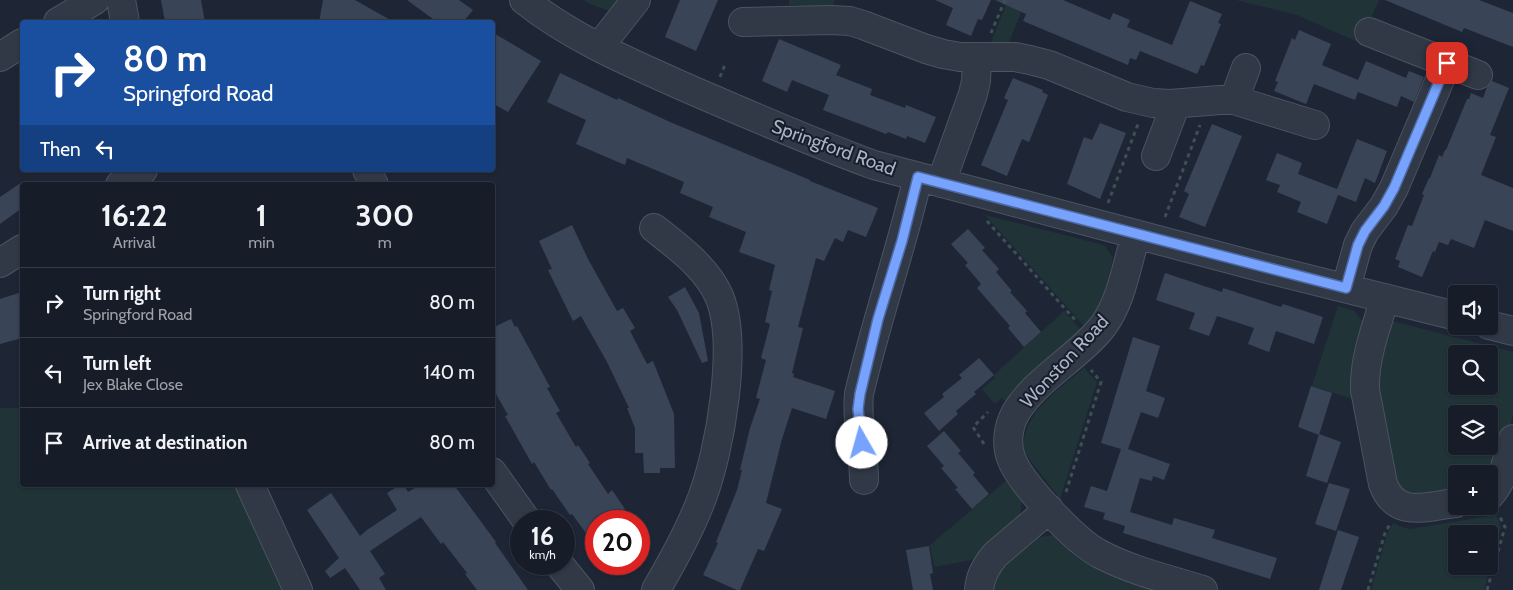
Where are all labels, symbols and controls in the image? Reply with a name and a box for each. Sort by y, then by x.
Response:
text: 80 m [123,37,207,80]
icon: right [40,40,105,105]
pin [1426,42,1468,84]
icon: arrive [1433,49,1461,77]
text: Springford Road [123,80,274,107]
street label: Springford Road [769,114,899,181]
icon: left [91,135,119,163]
text: Then [40,138,81,161]
text: 16:22 [101,197,167,234]
text: 1 [256,197,267,234]
text: 300 [356,197,414,234]
text: Arrival [113,233,155,252]
text: min [248,233,275,252]
text: m [378,233,392,252]
text: Turn right [83,282,161,305]
map controls [1448,285,1498,575]
button: sound [1448,285,1498,335]
icon: right [40,289,68,317]
text: 80 m [429,291,475,314]
text: Springford Road [83,305,193,324]
street label: Wonston Road [1015,310,1113,413]
button: search [1448,345,1498,395]
text: Turn left [83,352,151,375]
icon: left [40,359,68,387]
text: 140 m [424,361,475,384]
text: Jex Blake Close [83,375,183,394]
button: layers [1448,405,1498,455]
position arrow [835,416,887,468]
icon: arrive [40,429,68,457]
text: Arrive at destination [83,431,247,454]
text: 80 m [429,431,475,454]
button: + [1448,465,1498,515]
speed limit sign: 20 [585,510,650,575]
text: 16 [531,521,554,551]
button: − [1448,525,1498,575]
text: km/h [529,547,556,562]

